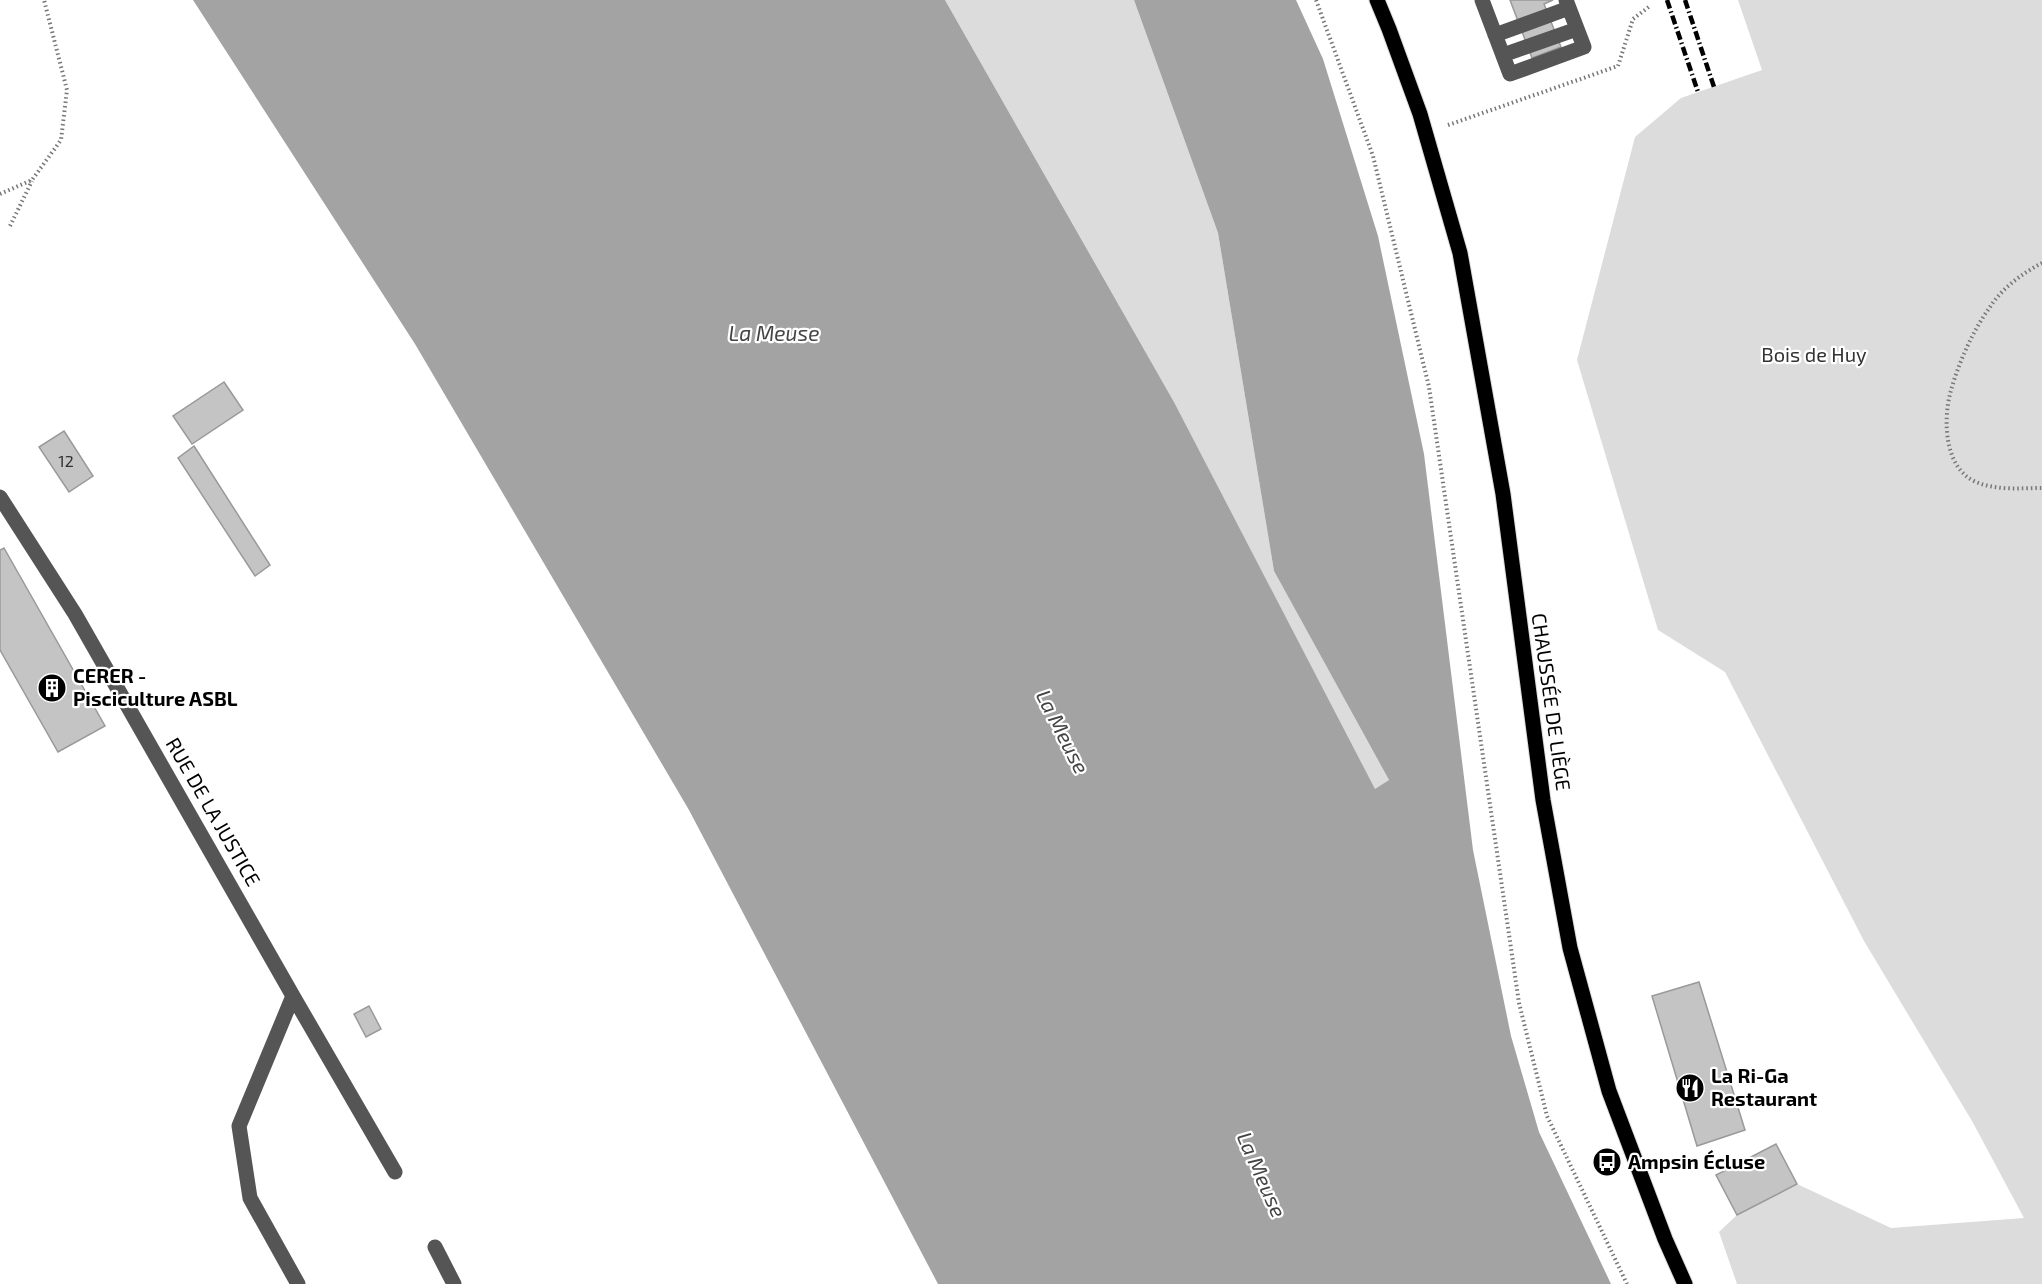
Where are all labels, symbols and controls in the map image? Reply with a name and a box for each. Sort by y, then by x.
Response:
water label: La Meuse [729,320,819,345]
park label: Bois de Huy [1761,342,1867,366]
house number: 12 [58,451,74,470]
street label: CHAUSSÉE DE LIÈGE [1528,612,1576,792]
place label: CERER - Pisciculture ASBL [73,663,238,710]
building icon: CERER - Pisciculture ASBL [36,672,68,704]
water label: La Meuse [1032,685,1095,777]
street label: RUE DE LA JUSTICE [162,733,266,890]
place label: La Ri-Ga Restaurant [1711,1063,1817,1110]
restaurant icon: La Ri-Ga Restaurant [1674,1072,1706,1104]
water label: La Meuse [1232,1128,1292,1221]
bus stop icon: Ampsin Écluse [1591,1146,1623,1178]
place label: Ampsin Écluse [1628,1149,1765,1173]

